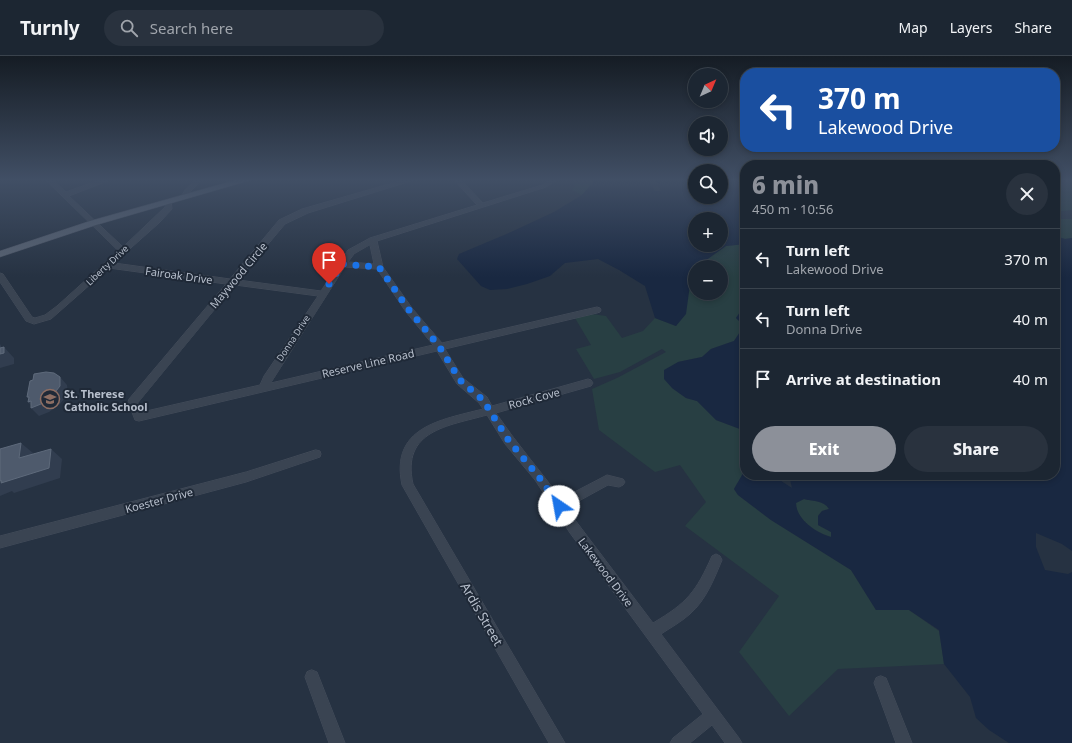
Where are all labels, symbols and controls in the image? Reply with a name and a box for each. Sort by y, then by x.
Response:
search box [104,10,384,46]
text: Turnly [20,15,80,41]
icon: search [118,17,140,39]
text: Search here [150,18,233,38]
text: Map [899,18,928,37]
text: Layers [950,18,992,37]
text: Share [1014,18,1052,37]
north arrow [688,68,728,108]
map controls [688,68,728,300]
text: 370 m [818,79,901,117]
icon: left [752,84,804,136]
text: Lakewood Drive [818,115,953,139]
button: sound [688,116,728,156]
button: search [688,164,728,204]
text: 6 min [752,168,819,201]
button: close [1006,173,1048,215]
text: 450 m · 10:56 [752,200,833,218]
button: + [688,212,728,252]
street label: Maywood Circle [206,239,270,311]
text: Turn left [786,240,850,260]
street label: Liberty Drive [83,242,131,288]
pin [312,243,346,284]
icon: left [752,248,774,270]
icon: arrive [318,249,340,271]
text: 370 m [1004,249,1048,269]
button: − [688,260,728,300]
text: Lakewood Drive [786,260,884,278]
street label: Fairoak Drive [144,263,214,287]
text: Turn left [786,300,850,320]
icon: left [752,308,774,330]
text: 40 m [1013,309,1048,329]
street label: Donna Drive [273,312,313,364]
text: Donna Drive [786,320,862,338]
street label: Reserve Line Road [320,345,416,381]
icon: arrive [752,368,774,390]
text: Arrive at destination [786,369,941,389]
text: 40 m [1013,369,1048,389]
street label: Rock Cove [507,384,561,412]
place label: St. Therese Catholic School [64,386,147,414]
school or university icon: St. Therese Catholic School [39,388,61,410]
button: Exit [752,426,896,472]
button: Share [904,426,1048,472]
street label: Koester Drive [123,484,195,516]
position arrow [538,485,580,527]
street label: Lakewood Drive [575,535,637,609]
street label: Ardis Street [457,579,508,649]

